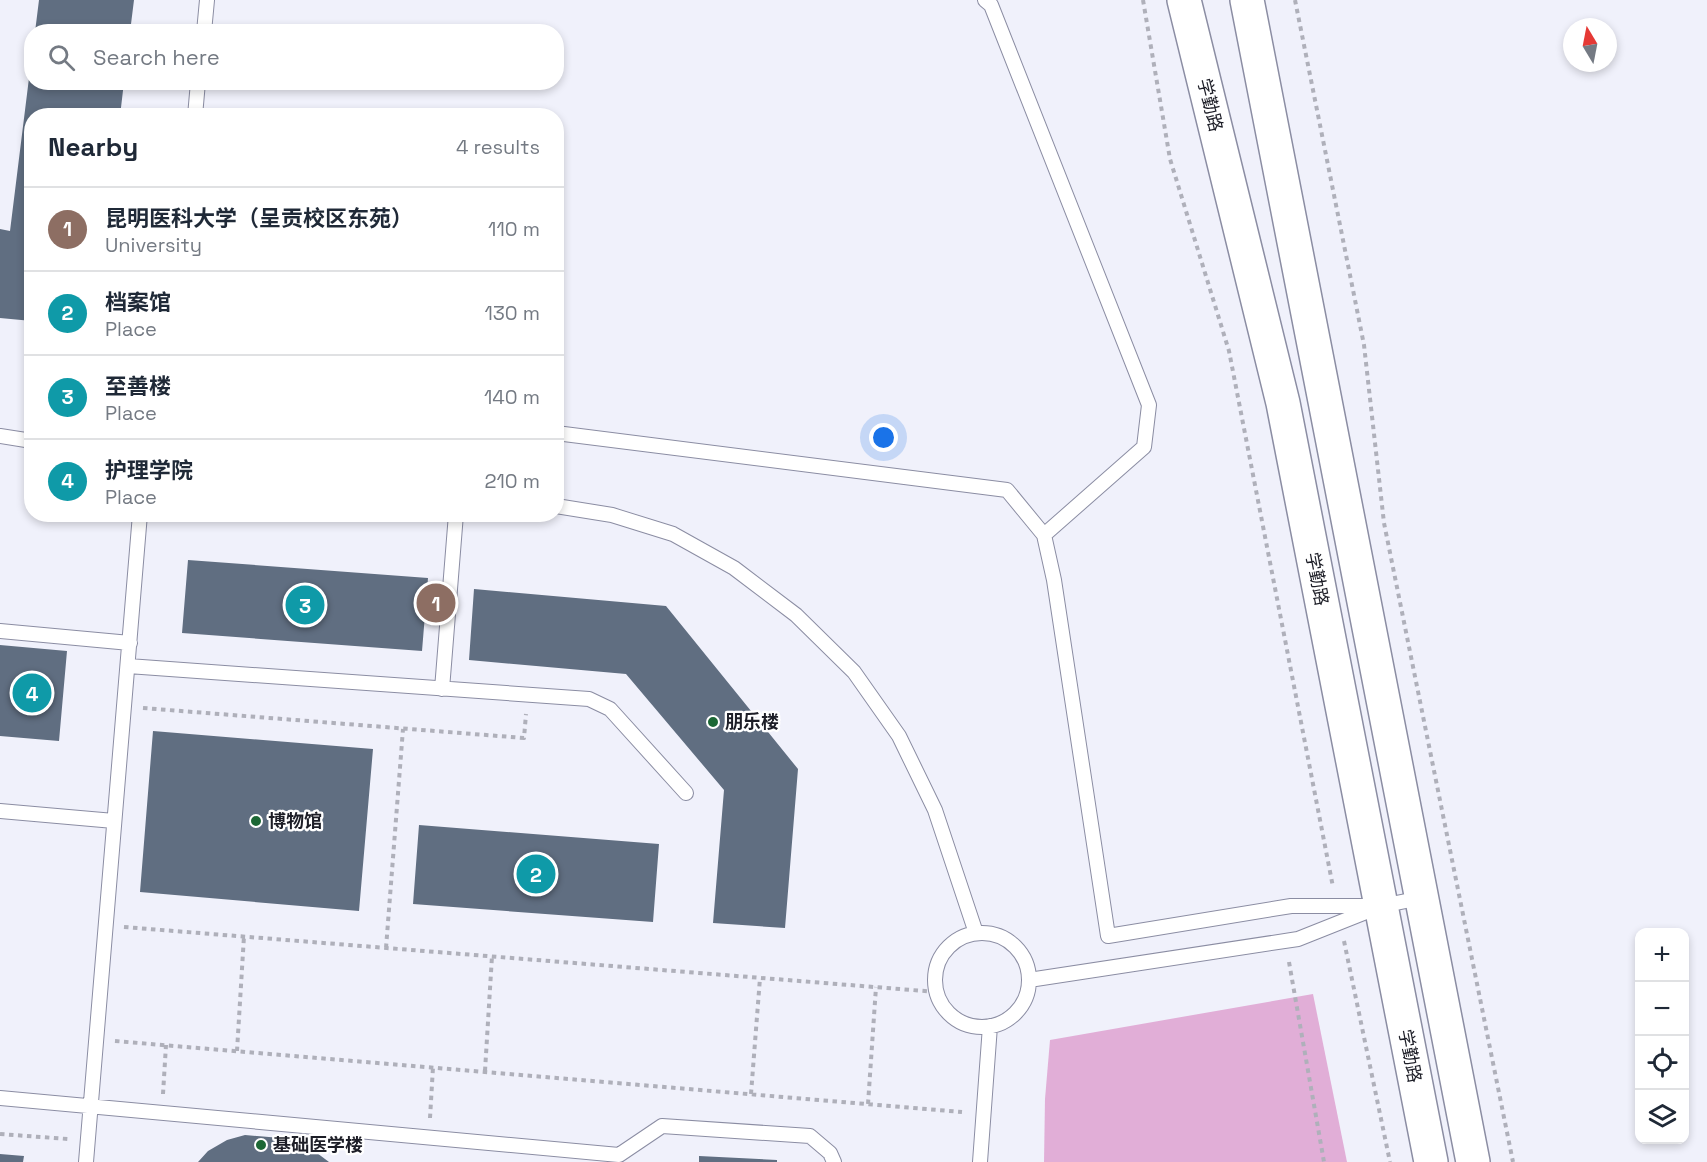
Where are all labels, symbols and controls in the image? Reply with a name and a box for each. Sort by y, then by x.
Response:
north arrow [1563,18,1617,72]
search box [24,24,564,90]
icon: search [45,41,78,74]
text: Search here [93,43,220,71]
street label: 学勤路 [1193,76,1228,134]
text: Nearby [48,130,138,164]
text: 4 results [456,134,540,160]
text: 昆明医科大学（呈贡校区东苑） [105,204,413,232]
text: 1 [63,216,72,242]
text: 110 m [488,216,540,242]
text: University [105,232,202,258]
text: 档案馆 [105,288,171,316]
text: 2 [62,300,73,326]
text: 130 m [484,300,540,326]
text: Place [105,316,157,342]
text: 至善楼 [105,372,171,400]
text: 3 [61,384,74,410]
text: 140 m [484,384,540,410]
text: Place [105,400,157,426]
your location [869,423,898,452]
text: 护理学院 [105,456,193,484]
text: 4 [61,468,74,494]
text: 210 m [484,468,540,494]
text: Place [105,484,157,510]
street label: 学勤路 [1301,550,1334,608]
pin: 1 [416,580,456,626]
pin: 3 [286,582,324,628]
pin: 4 [12,670,51,716]
place label: 朋乐楼 [725,710,779,733]
marker: 朋乐楼 [706,715,720,729]
place label: 博物馆 [268,809,322,832]
marker: 博物馆 [249,814,263,828]
pin: 2 [516,852,556,896]
map controls [1635,928,1689,1144]
button: + [1635,928,1689,982]
button: − [1635,982,1689,1036]
street label: 学勤路 [1394,1027,1427,1085]
button: locate [1635,1036,1689,1090]
button: layers [1635,1090,1689,1144]
place label: 基础医学楼 [273,1133,363,1156]
marker: 基础医学楼 [254,1138,268,1152]

